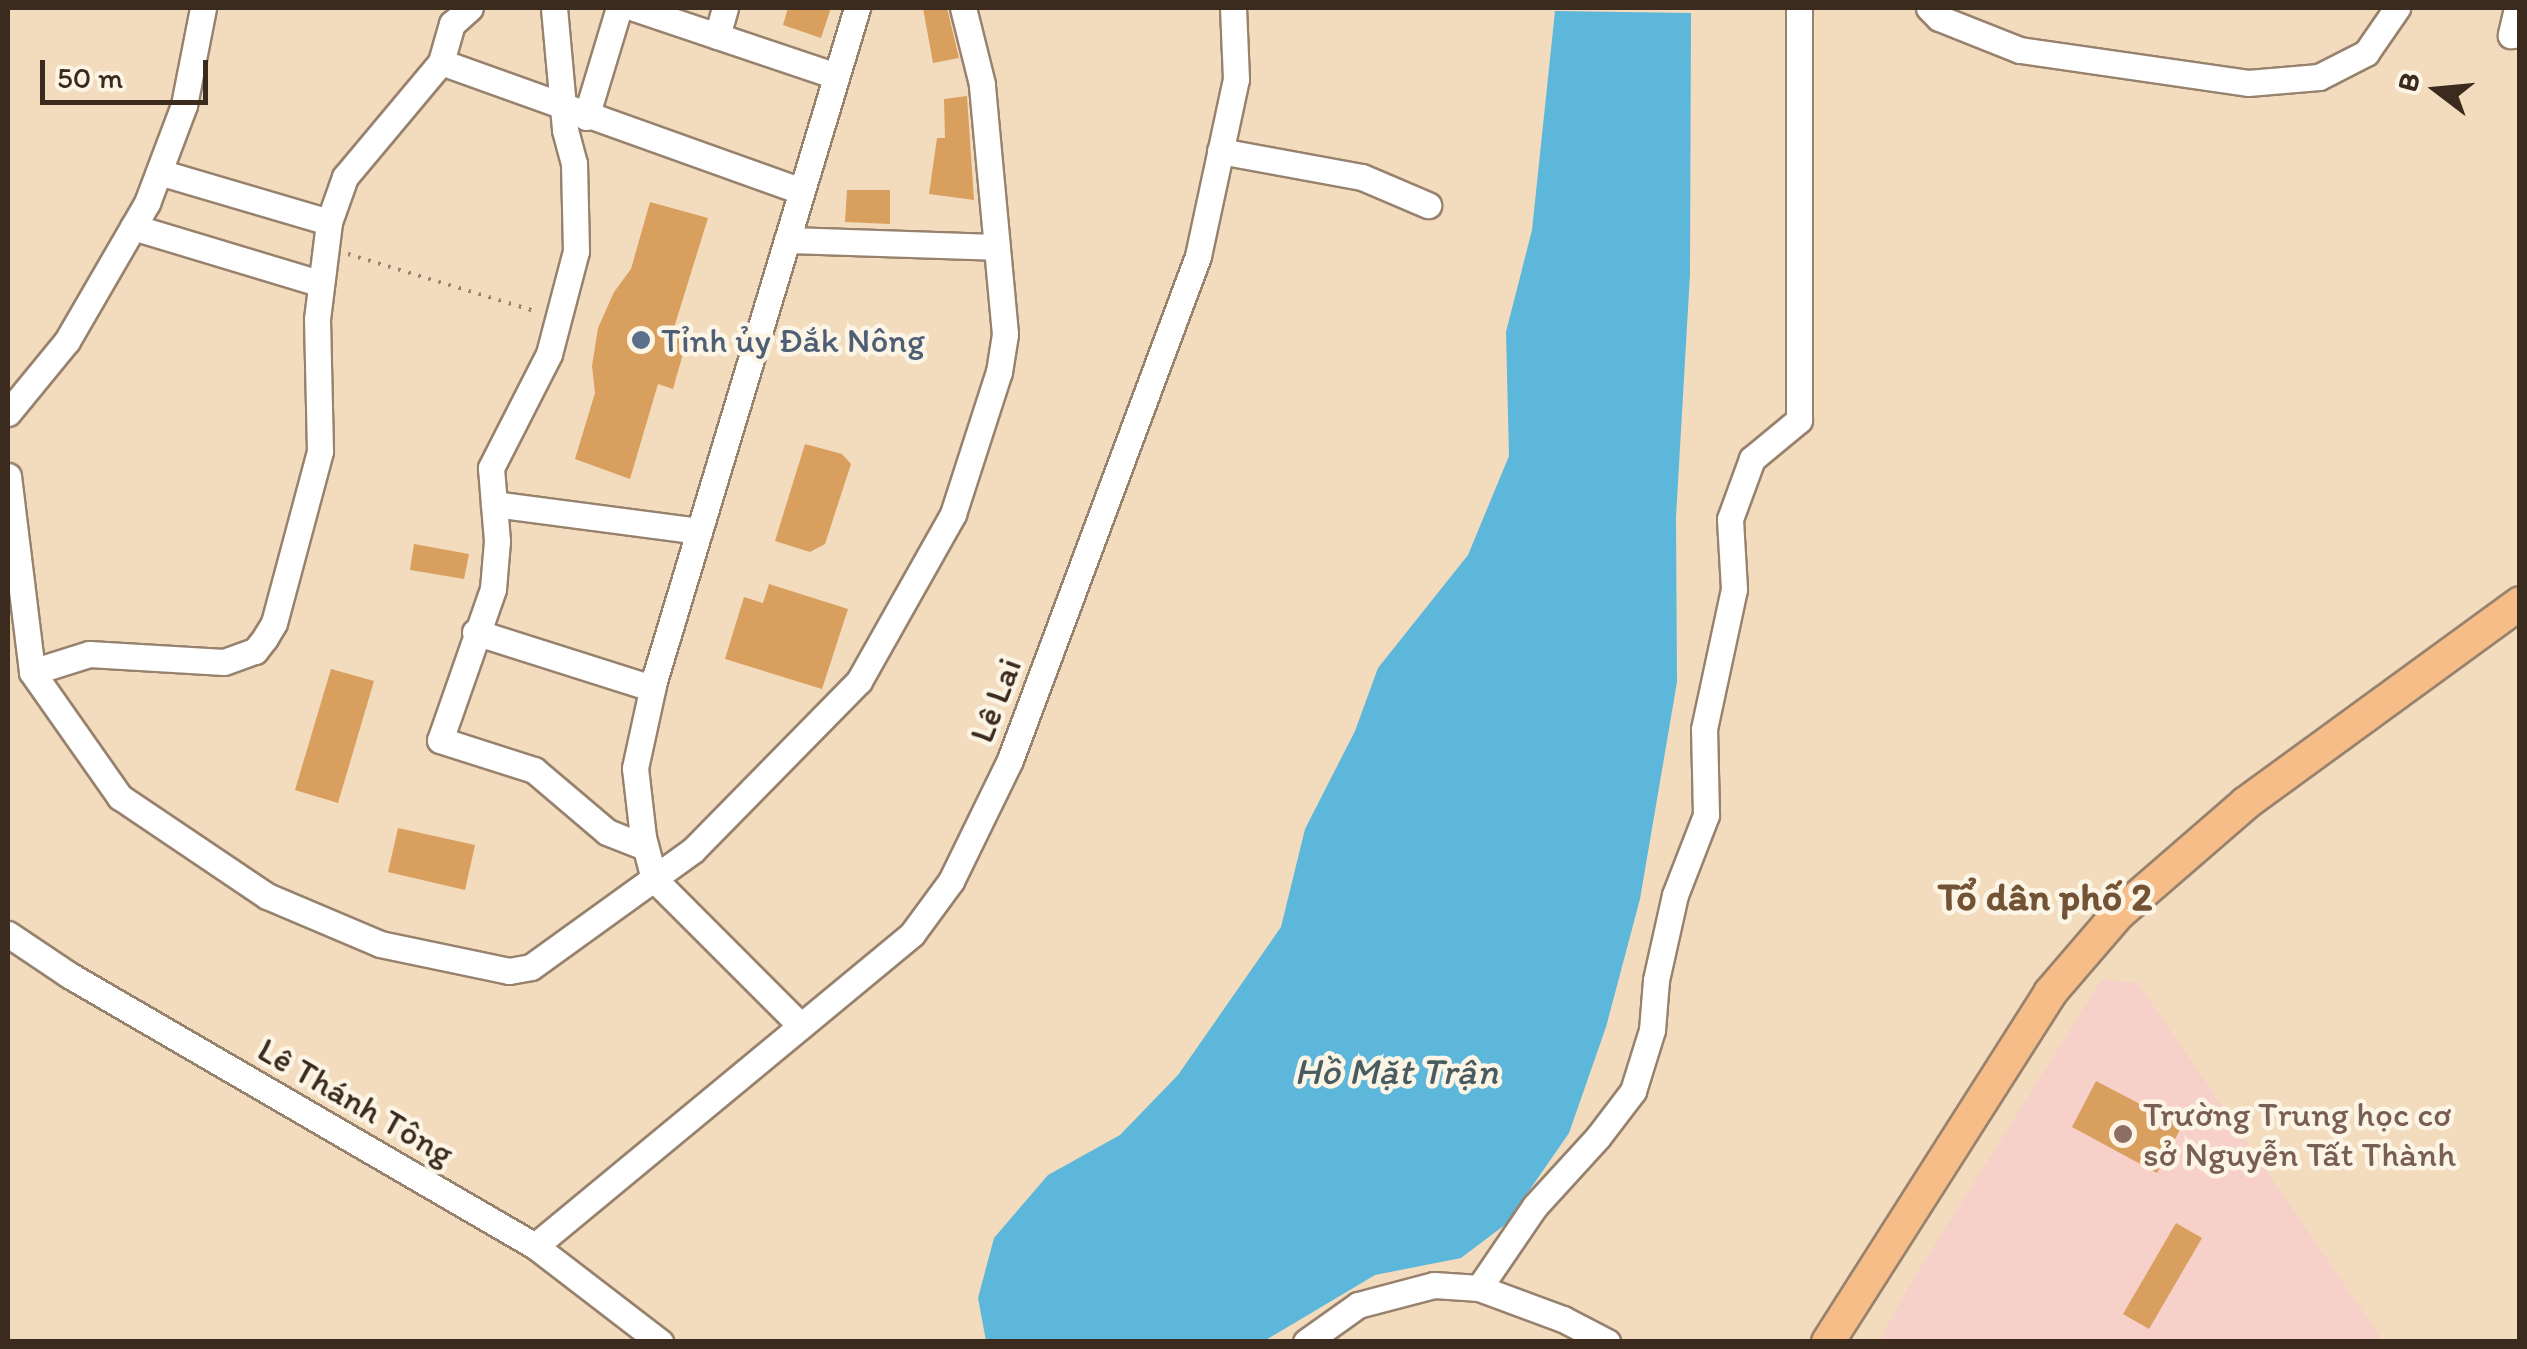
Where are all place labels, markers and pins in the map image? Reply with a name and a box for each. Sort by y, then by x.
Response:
place label: Tỉnh ủy Đắk Nông [661,319,926,361]
marker: Tỉnh ủy Đắk Nông [630,329,652,351]
place label: Trường Trung học cơ sở Nguyễn Tất Thành [2143,1093,2456,1175]
marker: Trường Trung học cơ sở Nguyễn Tất Thành [2112,1123,2134,1145]

